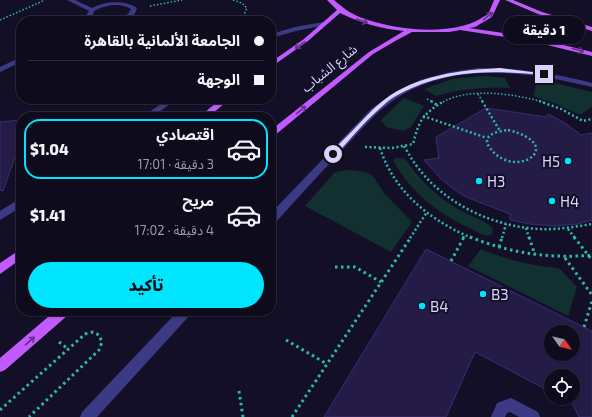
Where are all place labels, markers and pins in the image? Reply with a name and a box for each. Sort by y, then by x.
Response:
place label: H5 [542,152,560,170]
marker: H5 [563,156,573,166]
place label: H3 [487,172,505,190]
marker: H3 [474,176,484,186]
place label: H4 [560,192,579,210]
marker: H4 [547,196,557,206]
place label: B3 [491,285,509,303]
marker: B3 [478,289,488,299]
place label: B4 [430,297,449,315]
marker: B4 [417,301,427,311]

